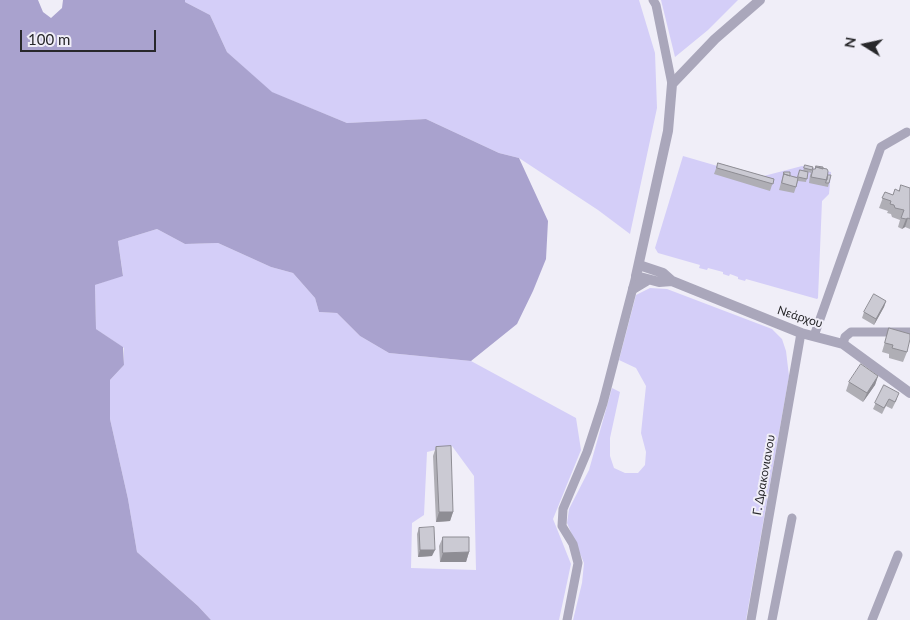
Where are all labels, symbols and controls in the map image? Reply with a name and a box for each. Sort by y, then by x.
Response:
scale bar [22,20,159,52]
north arrow [840,20,890,70]
text: 100 m [28,30,70,48]
text: N [840,36,859,49]
street label: Νεάρχου [776,303,824,331]
street label: Γ. Δρακονιανου [750,434,778,516]

